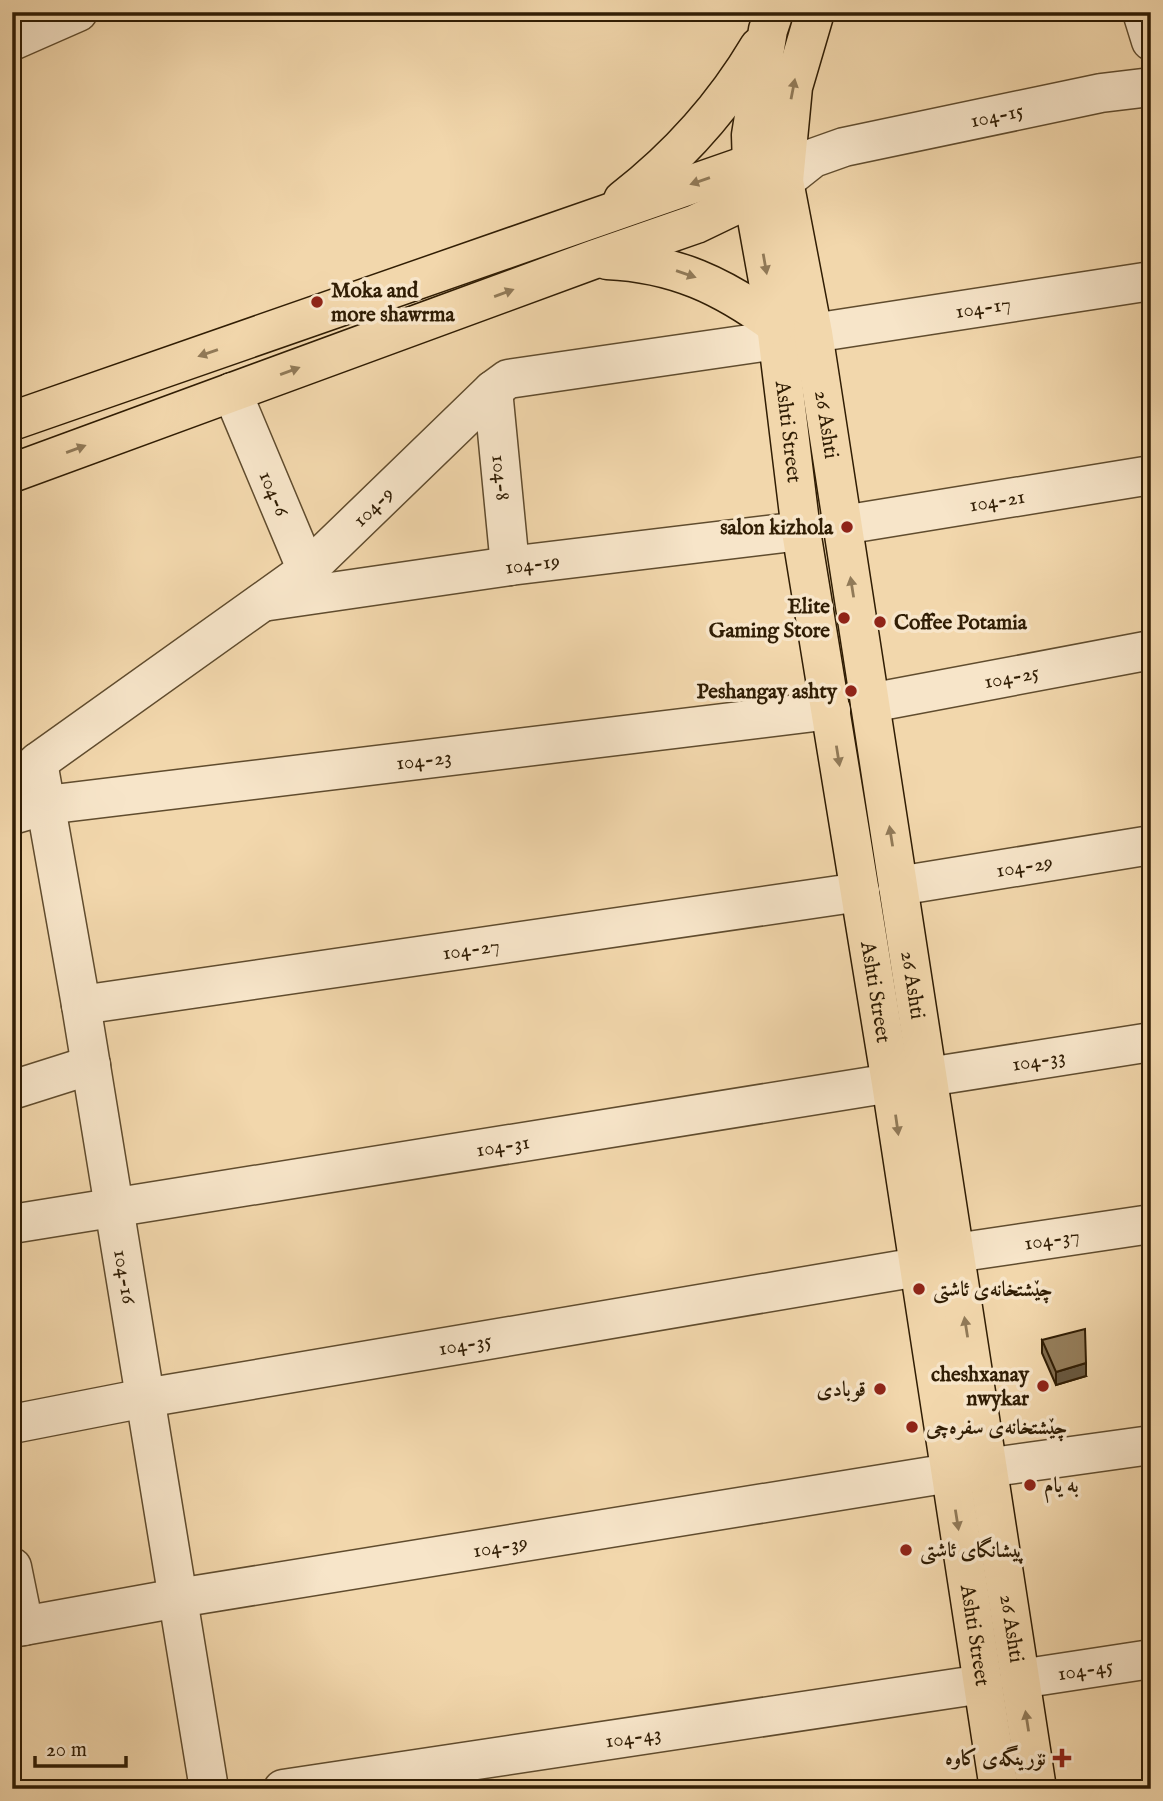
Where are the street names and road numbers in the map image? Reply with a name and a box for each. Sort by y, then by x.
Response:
street label: 104-15 [968,98,1026,135]
street label: 104-17 [954,291,1013,326]
street label: Ashti Street [768,379,807,484]
street label: 26 Ashti [807,389,844,461]
street label: 104-8 [484,453,516,502]
street label: 104-6 [252,467,295,522]
street label: 104-9 [348,481,400,533]
street label: 104-21 [968,484,1027,519]
street label: 104-19 [503,548,561,582]
street label: 104-25 [982,659,1042,696]
street label: 104-23 [395,744,453,778]
street label: 104-29 [994,849,1055,885]
street label: 104-27 [441,932,502,967]
street label: Ashti Street [853,939,896,1045]
street label: 26 Ashti [893,949,930,1021]
street label: 104-33 [1010,1044,1068,1079]
street label: 104-31 [474,1129,532,1164]
street label: 104-37 [1023,1223,1082,1258]
street label: 104-16 [106,1248,142,1307]
street label: 104-35 [437,1327,494,1363]
street label: 104-39 [471,1530,530,1565]
street label: Ashti Street [953,1582,995,1688]
street label: 26 Ashti [992,1593,1029,1665]
street label: 104-45 [1056,1653,1116,1688]
street label: 104-43 [603,1720,663,1755]

